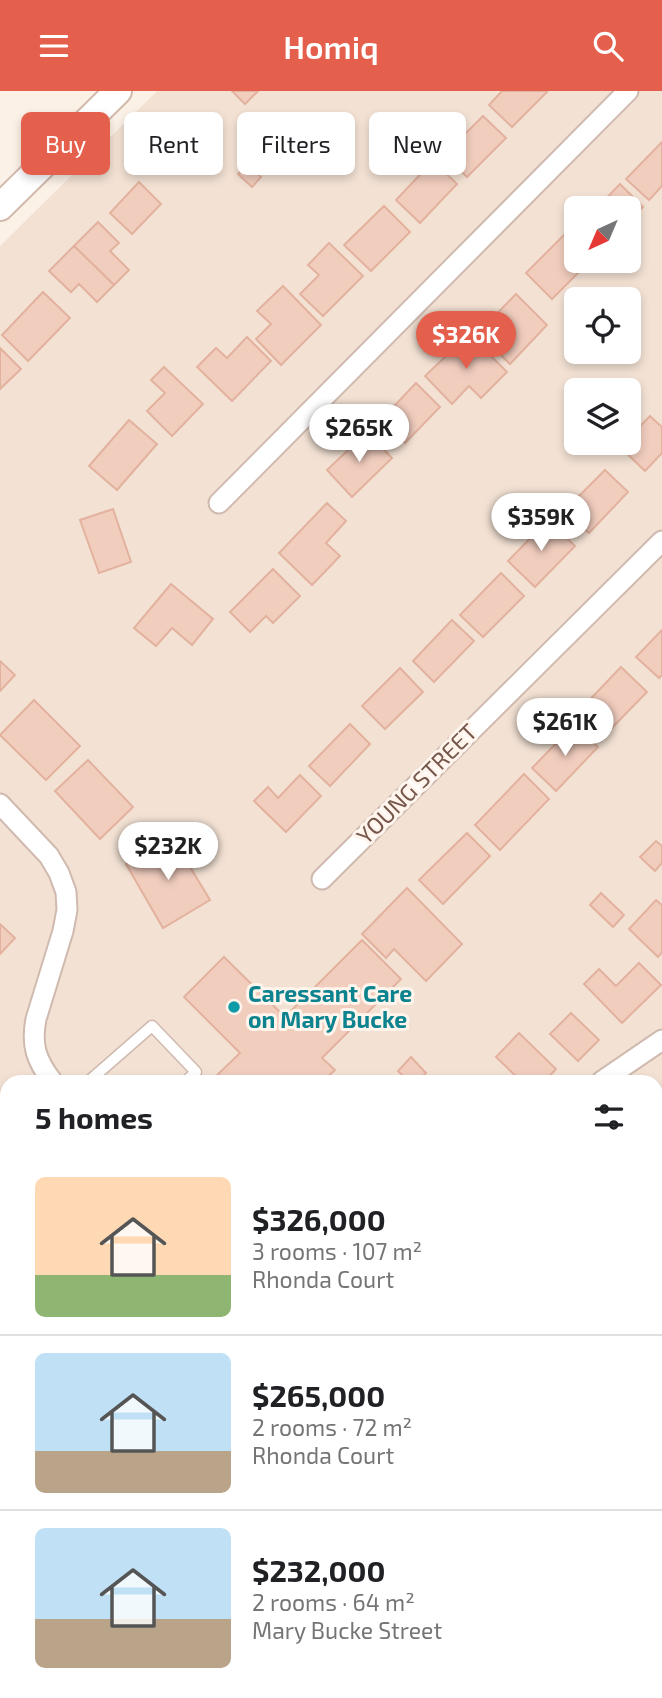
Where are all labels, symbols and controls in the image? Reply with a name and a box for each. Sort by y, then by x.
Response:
icon: menu [35,27,73,65]
text: Homiq [283,27,379,65]
icon: search [589,27,627,65]
chip: Buy [21,112,110,175]
chip: Rent [124,112,223,175]
chip: Filters [237,112,355,175]
chip: New [369,112,466,175]
north arrow [564,196,640,273]
map controls [564,196,641,455]
button: locate [564,287,641,364]
pin: $326K [417,311,515,371]
text: $326K [432,320,500,348]
button: layers [564,378,641,455]
pin: $265K [310,405,408,464]
text: $265K [325,413,393,441]
pin: $359K [492,493,590,553]
text: $359K [507,502,575,530]
pin: $261K [516,699,614,758]
text: $261K [533,707,597,735]
street label: YOUNG STREET [350,717,482,849]
pin: $232K [119,823,217,882]
text: $232K [134,831,202,859]
place label: Caressant Care on Mary Bucke [248,979,412,1033]
marker: Caressant Care on Mary Bucke [226,999,242,1015]
icon: filters [590,1098,628,1136]
text: 5 homes [35,1099,153,1135]
text: $326,000 [252,1201,386,1237]
icon: home [91,1205,175,1289]
text: 3 rooms · 107 m² [252,1237,422,1265]
text: Rhonda Court [252,1265,394,1293]
text: $265,000 [252,1377,385,1413]
icon: home [91,1381,175,1465]
text: 2 rooms · 72 m² [252,1413,412,1441]
text: Rhonda Court [252,1441,394,1469]
text: $232,000 [252,1552,385,1588]
icon: home [91,1556,175,1640]
text: 2 rooms · 64 m² [252,1588,415,1616]
text: Mary Bucke Street [252,1616,442,1644]

